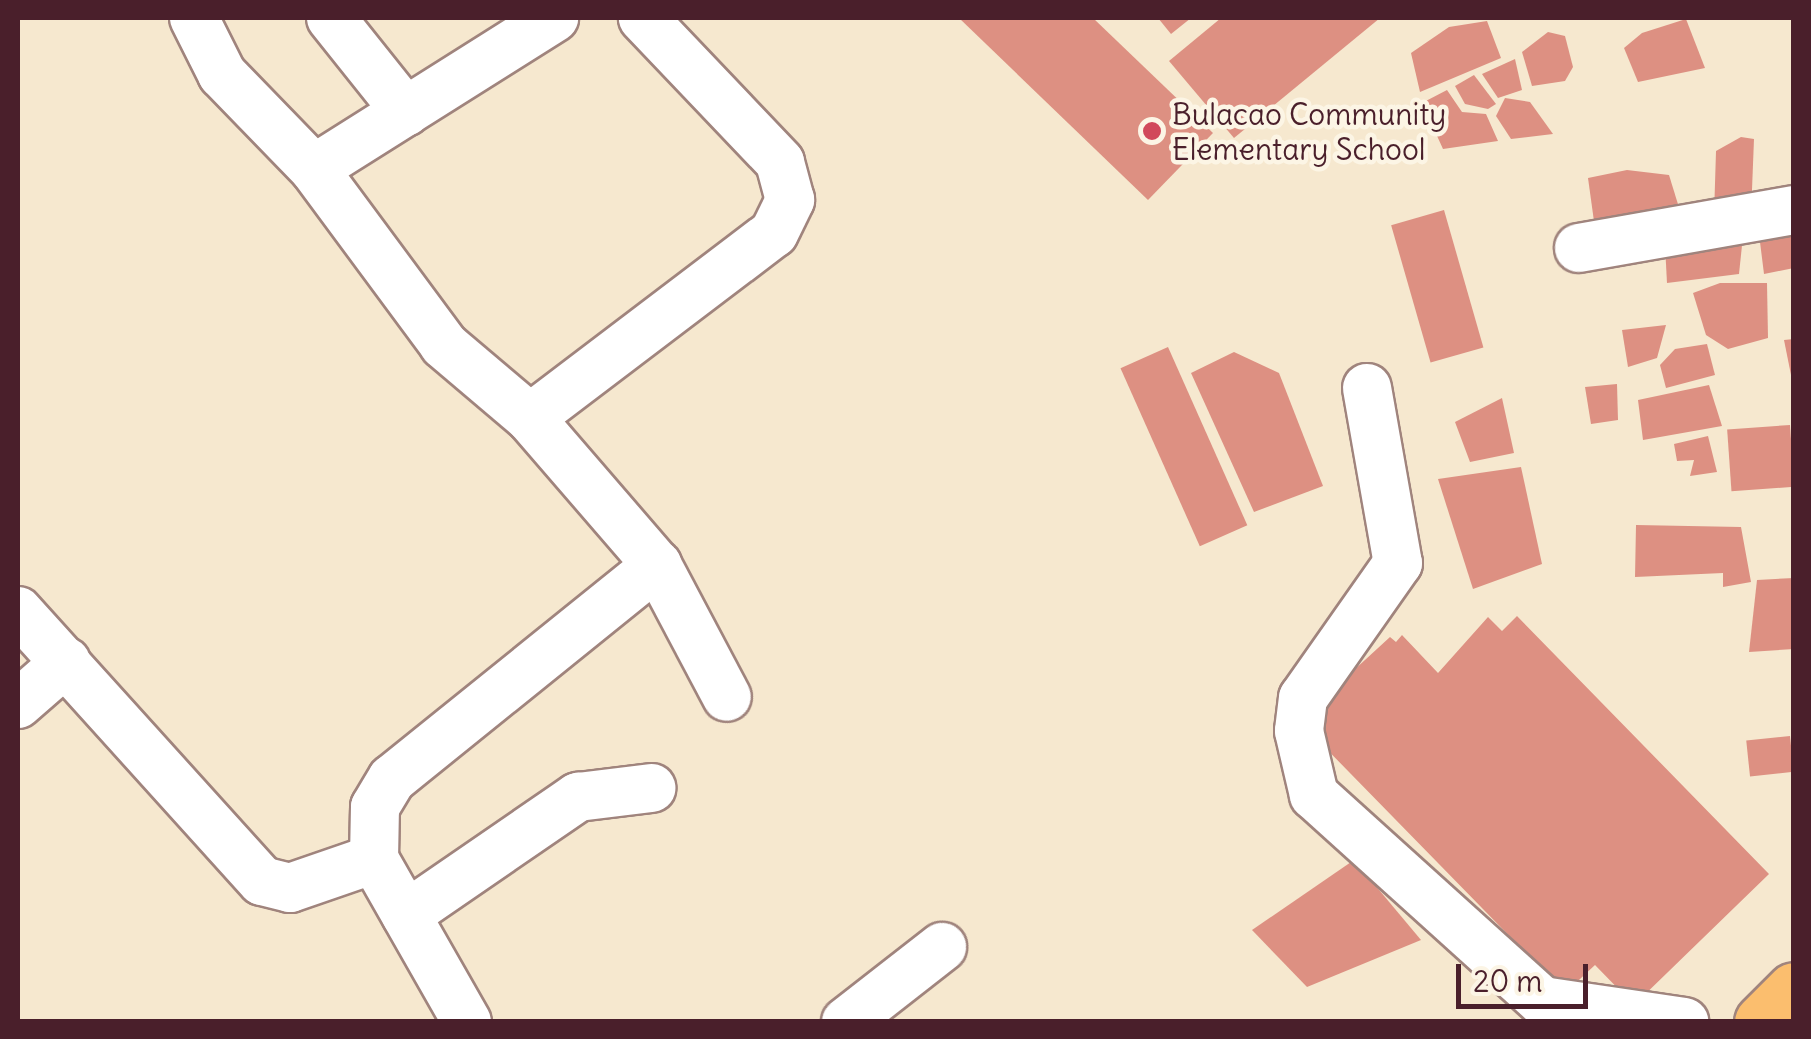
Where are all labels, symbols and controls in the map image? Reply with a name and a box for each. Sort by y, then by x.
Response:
place label: Bulacao Community Elementary School [1172,96,1446,166]
marker: Bulacao Community Elementary School [1141,120,1163,142]
scale bar [1461,944,1594,1006]
text: 20 m [1473,962,1543,1000]

